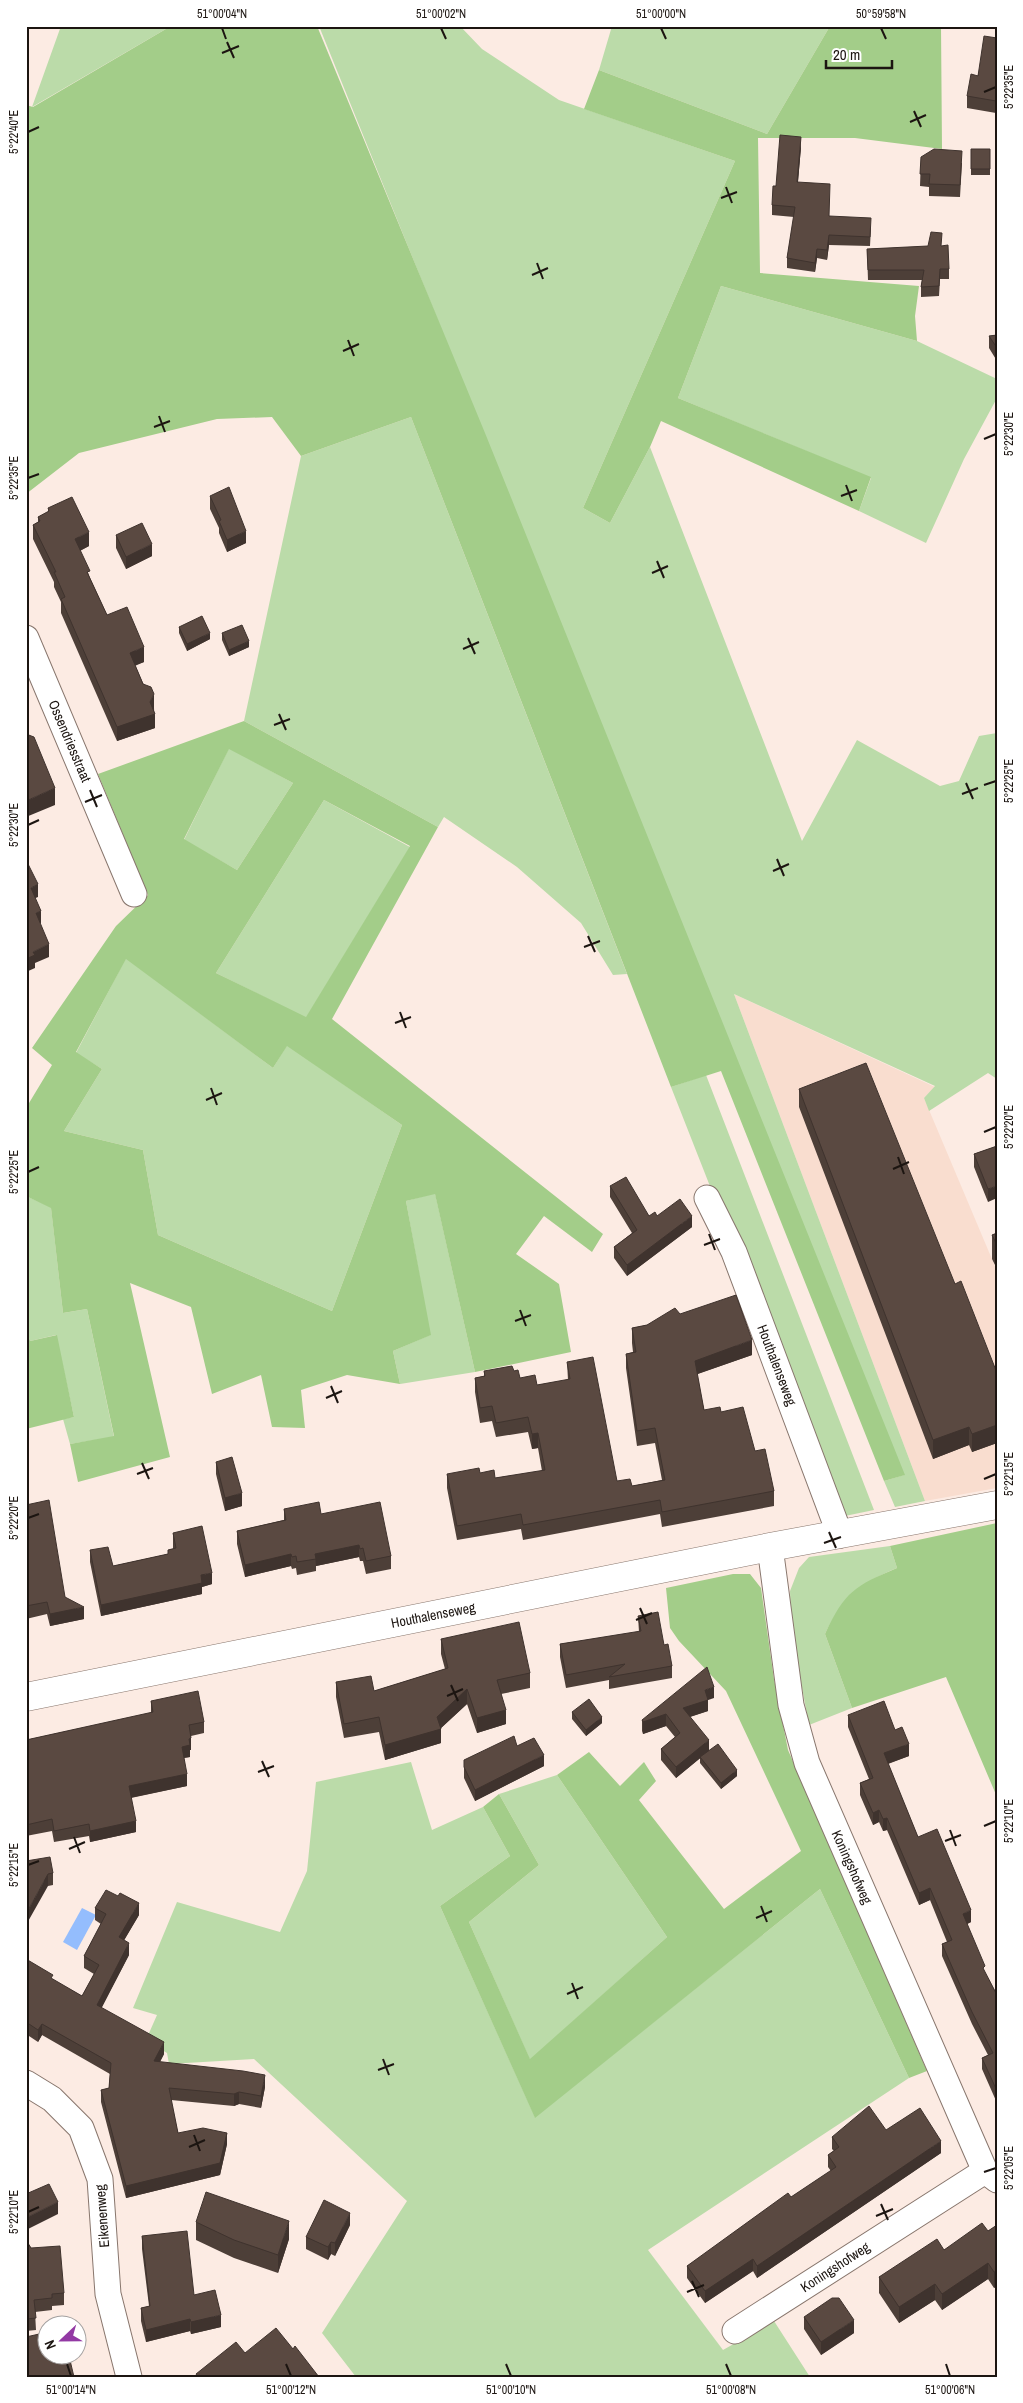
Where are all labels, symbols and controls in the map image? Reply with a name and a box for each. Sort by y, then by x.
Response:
text: 51°00'04"N [197,6,247,22]
text: 51°00'02"N [416,6,466,22]
text: 51°00'00"N [636,6,686,22]
text: 50°59'58"N [856,6,906,22]
scale bar [826,38,892,70]
text: 20 m [833,44,860,65]
text: 5°22'35"E [1001,65,1017,109]
text: 5°22'40"E [6,110,22,154]
text: 5°22'30"E [1001,412,1017,456]
text: 5°22'35"E [6,456,22,500]
street label: Ossendriesstraat [45,697,95,785]
text: 5°22'25"E [1001,759,1017,803]
text: 5°22'30"E [6,803,22,847]
text: 5°22'20"E [1001,1105,1017,1149]
text: 5°22'25"E [6,1150,22,1194]
street label: Houthalenseweg [753,1322,801,1409]
text: 5°22'15"E [1001,1452,1017,1496]
text: 5°22'20"E [6,1496,22,1540]
street label: Houthalenseweg [389,1598,477,1632]
text: 5°22'10"E [1001,1799,1017,1843]
street label: Koningshofweg [828,1827,877,1907]
text: 5°22'15"E [6,1843,22,1887]
text: 5°22'05"E [1001,2146,1017,2190]
street label: Eikenenweg [91,2183,113,2248]
text: 5°22'10"E [6,2190,22,2234]
street label: Koningshofweg [797,2238,874,2296]
north arrow [38,2316,88,2366]
text: N [40,2338,60,2352]
text: 51°00'14"N [46,2382,96,2398]
text: 51°00'12"N [266,2382,316,2398]
text: 51°00'10"N [486,2382,536,2398]
text: 51°00'08"N [706,2382,756,2398]
text: 51°00'06"N [925,2382,975,2398]

